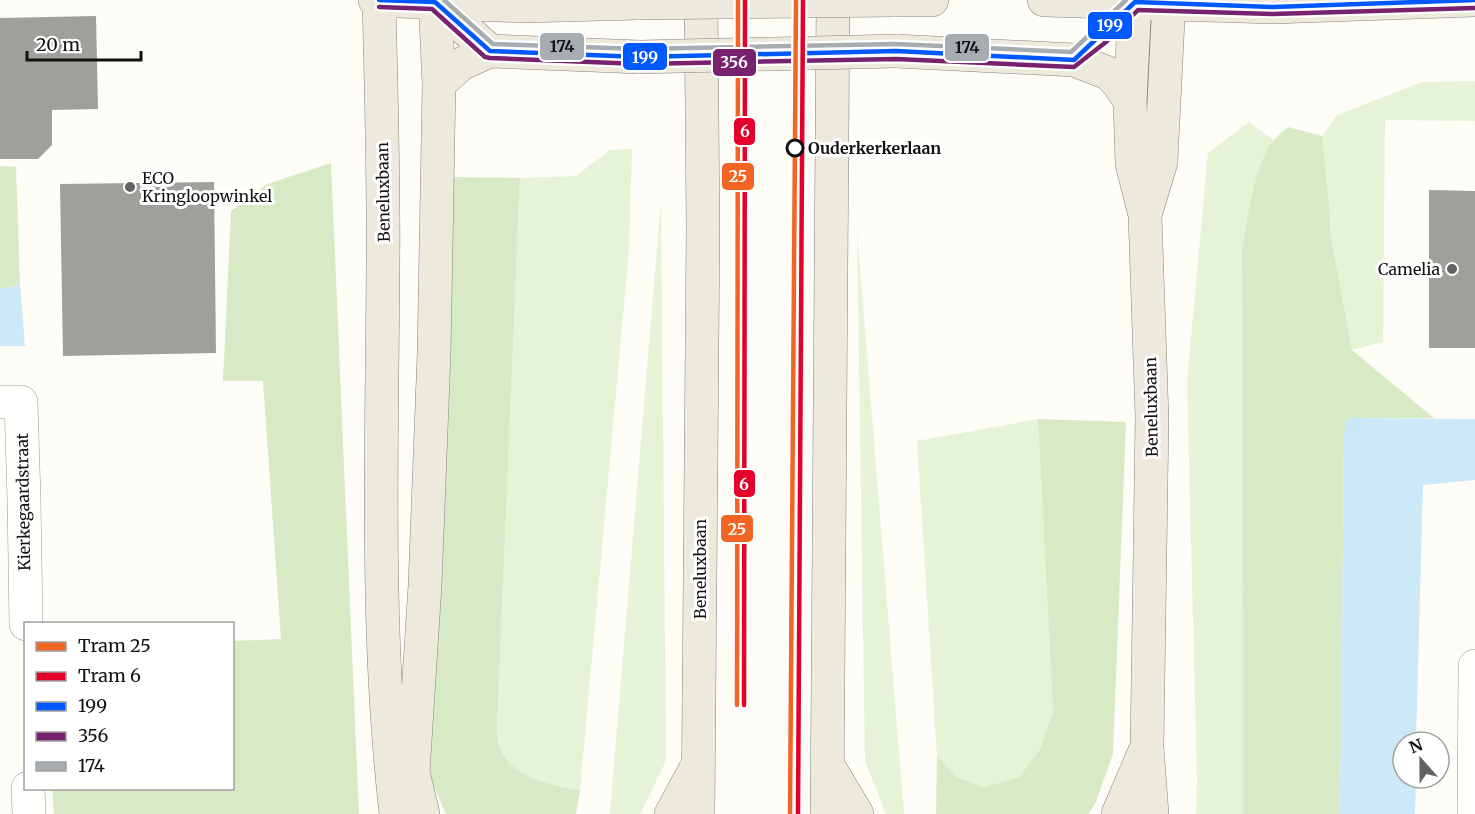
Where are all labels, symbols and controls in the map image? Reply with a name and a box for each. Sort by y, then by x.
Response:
line badge: 199 [1087,11,1133,40]
text: 199 [1097,15,1123,35]
scale bar [27,24,141,62]
line badge: 174 [539,32,585,61]
text: 20 m [36,33,80,56]
line badge: 174 [944,33,990,62]
text: 174 [550,36,574,56]
text: 174 [955,37,979,57]
line badge: 199 [622,42,668,71]
text: 199 [632,47,658,67]
line badge: 356 [712,48,757,77]
text: 356 [720,52,748,72]
line badge: 6 [733,117,756,146]
text: 6 [740,121,750,141]
place label: Ouderkerkerlaan [808,138,941,158]
marker: Ouderkerkerlaan [786,139,804,157]
street label: Beneluxbaan [372,141,394,242]
line badge: 25 [721,162,755,191]
text: 25 [729,166,747,186]
place label: ECO Kringloopwinkel [142,168,272,206]
marker: ECO Kringloopwinkel [123,180,137,194]
place label: Camelia [1378,259,1440,279]
marker: Camelia [1445,262,1459,276]
street label: Beneluxbaan [1140,356,1162,457]
street label: Kierkegaardstraat [12,432,34,571]
line badge: 6 [733,469,756,498]
text: 6 [739,474,749,494]
line badge: 25 [720,514,754,543]
street label: Beneluxbaan [690,518,710,619]
text: 25 [728,519,746,539]
legend [24,622,234,790]
text: Tram 25 [78,634,151,657]
text: Tram 6 [78,664,141,687]
text: 199 [78,694,107,717]
text: 356 [78,724,109,747]
north arrow [1391,730,1451,790]
text: N [1406,734,1425,758]
text: 174 [78,754,105,777]

